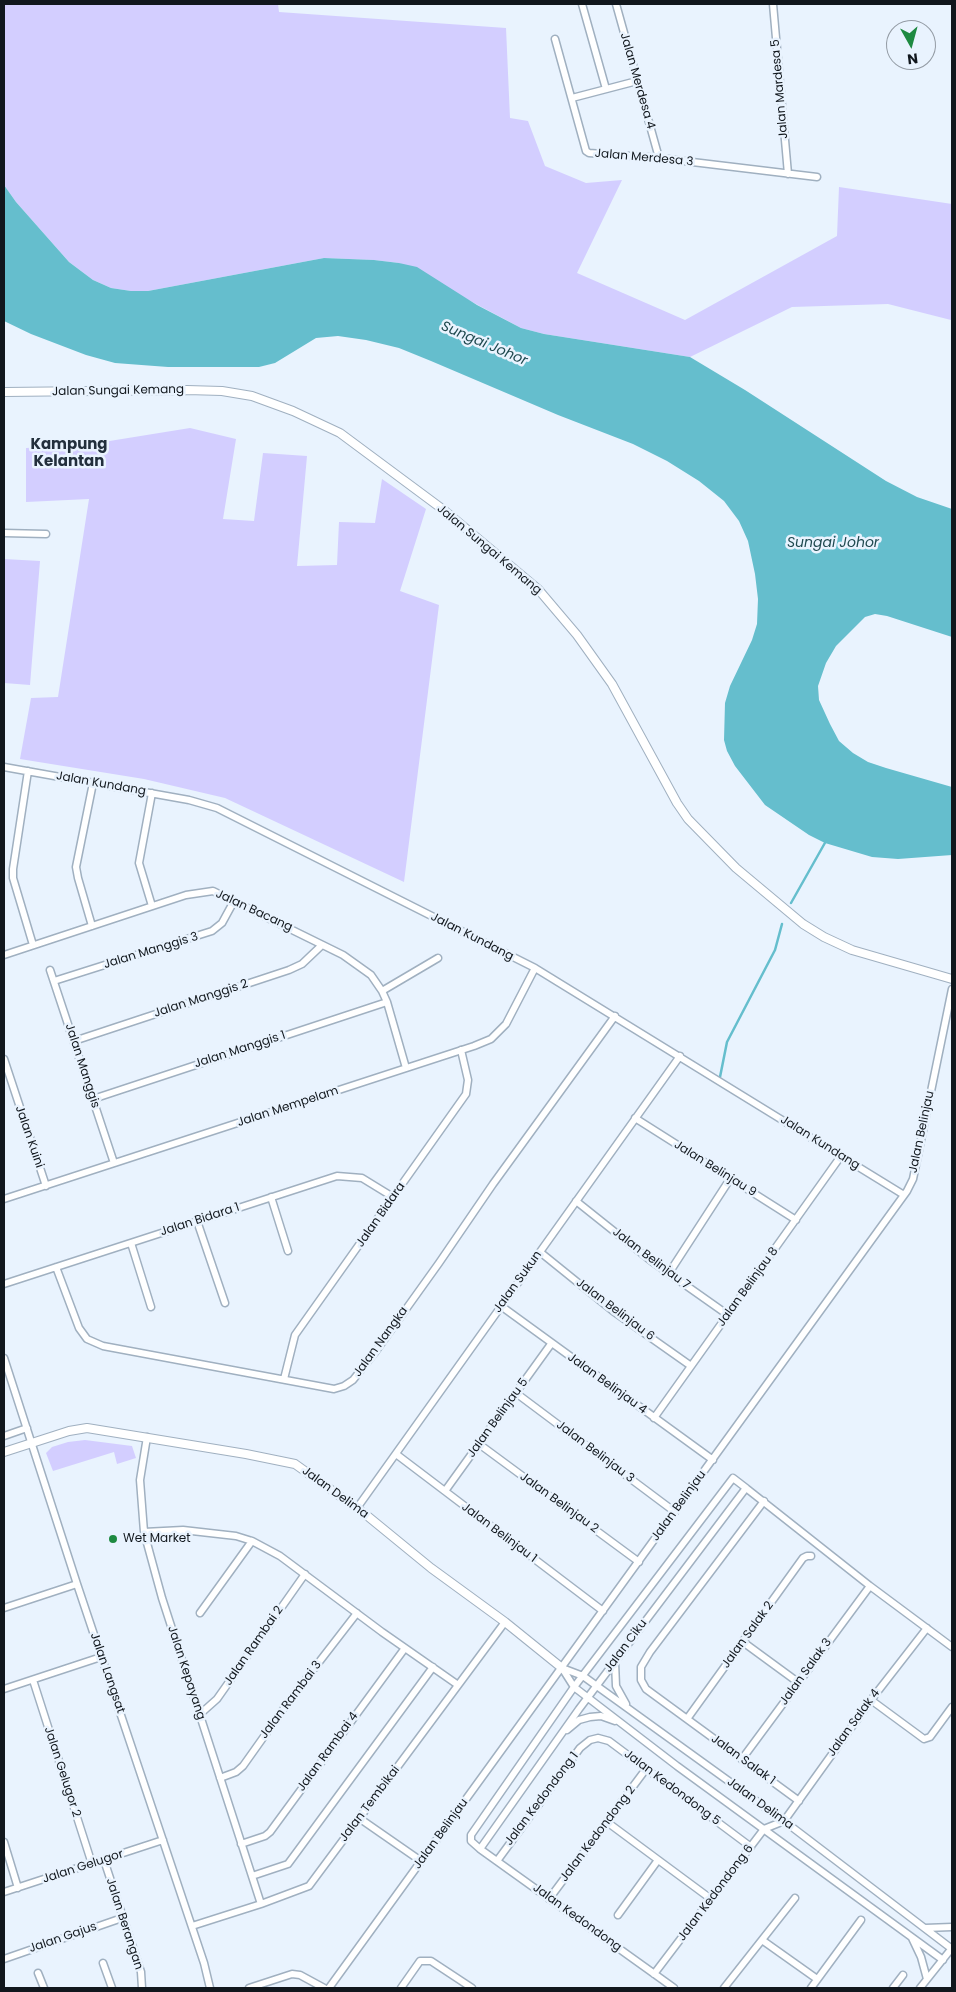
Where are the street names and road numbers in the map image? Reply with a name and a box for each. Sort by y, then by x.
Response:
street label: Jalan Merdesa 4 [616,31,658,131]
street label: Jalan Mardesa 5 [768,39,792,139]
street label: Jalan Merdesa 3 [594,147,694,169]
street label: Jalan Sungai Kemang [52,383,184,399]
street label: Jalan Sungai Kemang [434,502,544,598]
street label: Jalan Kundang [55,769,147,799]
street label: Jalan Bacang [213,887,295,935]
street label: Jalan Kundang [428,910,516,964]
street label: Jalan Manggis 3 [102,930,200,972]
street label: Jalan Manggis 2 [152,977,250,1021]
street label: Jalan Manggis [62,1022,102,1110]
street label: Jalan Manggis 1 [193,1028,287,1072]
street label: Jalan Mempelam [236,1084,340,1130]
street label: Jalan Belinjau [906,1090,938,1174]
street label: Jalan Kuini [12,1104,46,1170]
street label: Jalan Kundang [778,1113,862,1173]
street label: Jalan Belinjau 9 [671,1138,759,1200]
street label: Jalan Bidara [353,1180,409,1250]
street label: Jalan Bidara 1 [159,1200,241,1240]
street label: Jalan Belinjau 7 [609,1225,693,1293]
street label: Jalan Belinjau 8 [714,1245,782,1329]
street label: Jalan Sukun [491,1248,545,1316]
street label: Jalan Belinjau 6 [573,1276,657,1344]
street label: Jalan Nangka [351,1304,411,1380]
street label: Jalan Belinjau 4 [565,1350,649,1418]
street label: Jalan Belinjau 5 [464,1376,532,1460]
street label: Jalan Belinjau 3 [553,1418,637,1486]
street label: Jalan Delima [299,1464,371,1522]
street label: Jalan Belinjau [649,1468,709,1544]
street label: Jalan Belinjau 2 [517,1470,601,1536]
street label: Jalan Belinjau 1 [458,1500,540,1566]
street label: Jalan Salak 2 [719,1599,777,1671]
street label: Jalan Rambai 2 [221,1604,287,1688]
street label: Jalan Ciku [601,1617,651,1675]
street label: Jalan Kepayang [164,1624,208,1722]
street label: Jalan Langsat [86,1631,128,1715]
street label: Jalan Salak 3 [777,1636,835,1708]
street label: Jalan Rambai 3 [257,1658,325,1742]
street label: Jalan Salak 4 [825,1687,883,1759]
street label: Jalan Rambai 4 [295,1710,361,1794]
street label: Jalan Gelugor 2 [41,1725,83,1819]
street label: Jalan Salak 1 [708,1732,778,1788]
street label: Jalan Kedondong 5 [621,1747,723,1829]
street label: Jalan Kedondong 1 [502,1749,582,1849]
street label: Jalan Tembikai [337,1763,403,1845]
street label: Jalan Delima [724,1775,796,1833]
street label: Jalan Kedondong 2 [557,1783,639,1885]
street label: Jalan Belinjau [411,1796,471,1872]
street label: Jalan Kedondong 6 [675,1842,757,1944]
street label: Jalan Gelugor [41,1847,125,1887]
street label: Jalan Berangan [102,1876,146,1972]
street label: Jalan Kedondong [530,1881,624,1955]
street label: Jalan Gajus [27,1920,99,1956]

